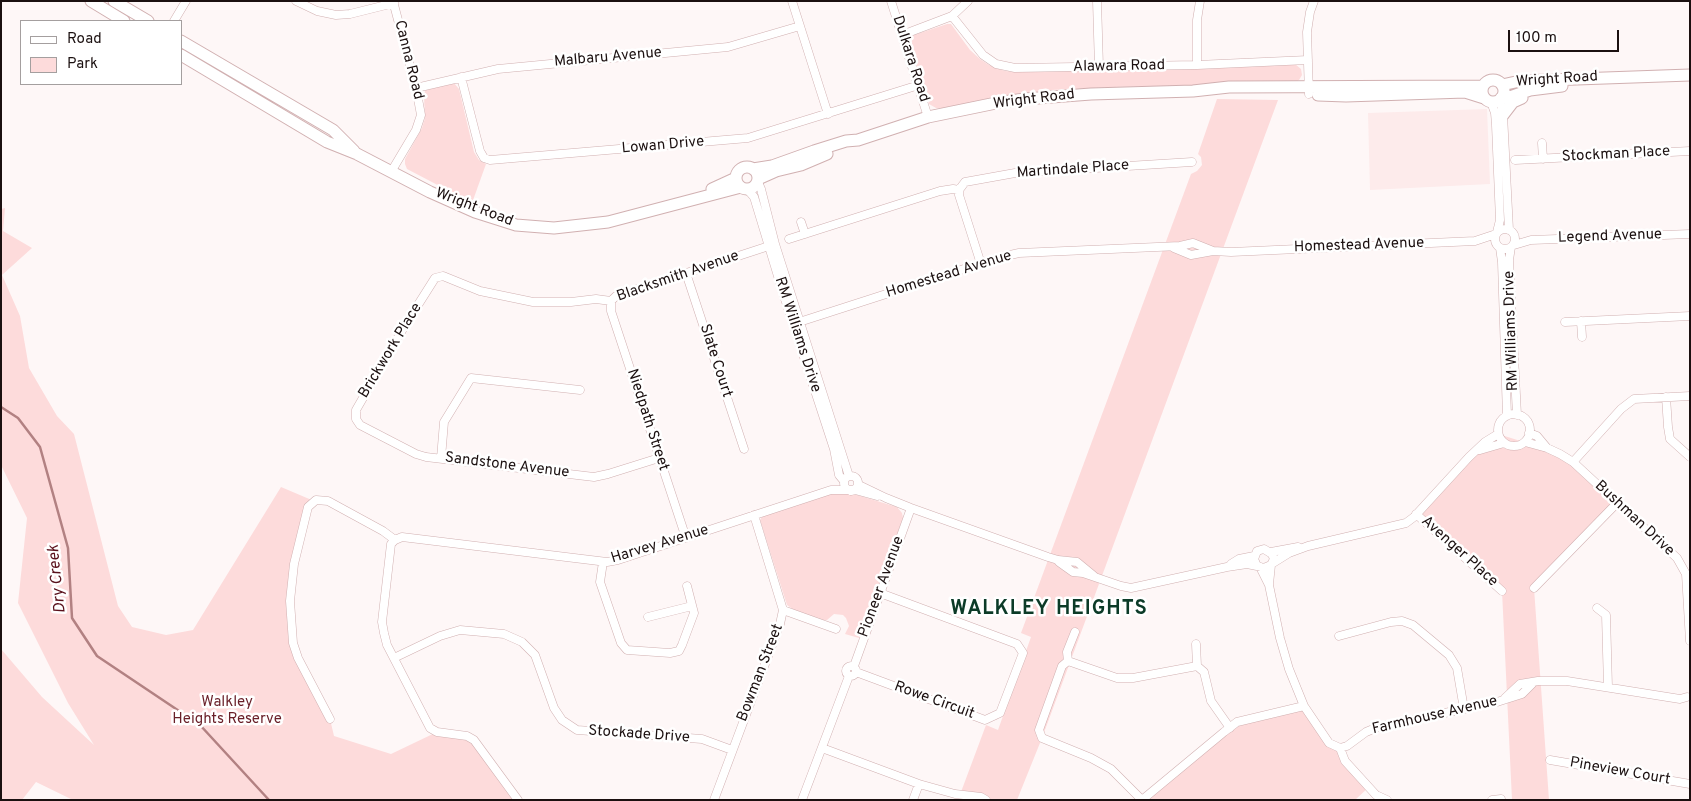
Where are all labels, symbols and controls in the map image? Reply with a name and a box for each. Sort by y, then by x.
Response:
street label: Dulkara Road [888,13,932,105]
street label: Canna Road [389,18,427,102]
legend [20,20,182,85]
scale bar [1511,20,1622,52]
text: 100 m [1516,29,1557,48]
text: Road [67,30,102,49]
street label: Malbaru Avenue [553,44,663,72]
text: Park [67,55,98,74]
street label: Alawara Road [1073,57,1165,77]
street label: Wright Road [1515,68,1599,92]
street label: Wright Road [992,86,1076,114]
street label: Lowan Drive [621,133,705,159]
street label: Stockman Place [1561,143,1671,167]
street label: Martindale Place [1016,157,1130,183]
street label: Wright Road [433,185,515,231]
street label: Legend Avenue [1558,226,1662,248]
street label: Homestead Avenue [1294,235,1424,257]
street label: Homestead Avenue [884,247,1014,303]
street label: Blacksmith Avenue [615,248,741,306]
street label: RM Williams Drive [1501,270,1523,392]
street label: RM Williams Drive [770,275,824,395]
street label: Brickwork Place [355,300,427,402]
street label: Slate Court [695,322,735,400]
street label: Niedpath Street [622,367,672,473]
street label: Sandstone Avenue [444,449,570,483]
street label: Bushman Drive [1590,478,1678,560]
street label: Avenger Place [1417,513,1501,591]
street label: Harvey Avenue [609,522,711,568]
street label: Pioneer Avenue [855,534,909,640]
water label: Dry Creek [45,544,71,614]
district label: WALKLEY HEIGHTS [948,598,1150,622]
street label: Bowman Street [734,622,788,724]
street label: Rowe Circuit [891,678,977,724]
street label: Farmhouse Avenue [1371,693,1499,739]
park label: Walkley Heights Reserve [172,694,282,729]
street label: Stockade Drive [588,722,690,748]
street label: Pineview Court [1568,754,1672,790]

